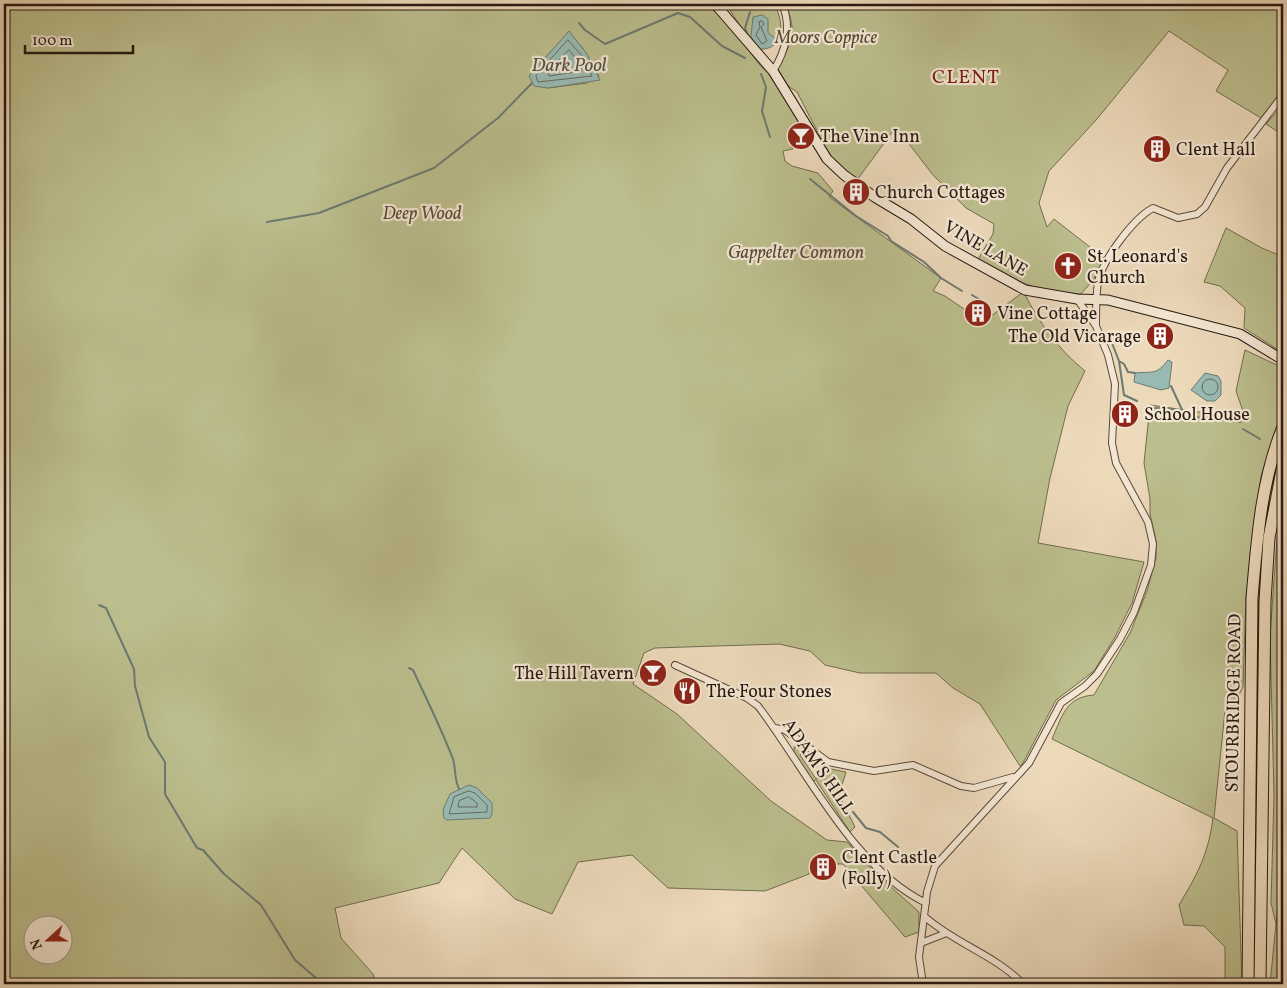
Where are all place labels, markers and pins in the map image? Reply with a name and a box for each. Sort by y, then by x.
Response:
bar icon: The Vine Inn [786,121,816,151]
place label: The Vine Inn [820,125,920,150]
building icon: Clent Hall [1142,134,1172,164]
place label: Clent Hall [1176,138,1256,163]
building icon: Church Cottages [841,177,871,207]
place label: Church Cottages [875,181,1005,206]
place label: St. Leonard's Church [1087,245,1188,291]
church icon: St. Leonard's Church [1053,251,1083,281]
building icon: Vine Cottage [963,298,993,328]
place label: Vine Cottage [997,302,1097,327]
building icon: The Old Vicarage [1145,321,1175,351]
place label: The Old Vicarage [1008,325,1141,350]
building icon: School House [1110,399,1140,429]
place label: School House [1144,403,1250,428]
bar icon: The Hill Tavern [638,658,668,688]
place label: The Hill Tavern [514,662,634,687]
restaurant icon: The Four Stones [672,676,702,706]
place label: The Four Stones [706,680,832,705]
place label: Clent Castle (Folly) [842,846,937,892]
building icon: Clent Castle (Folly) [808,852,838,882]

